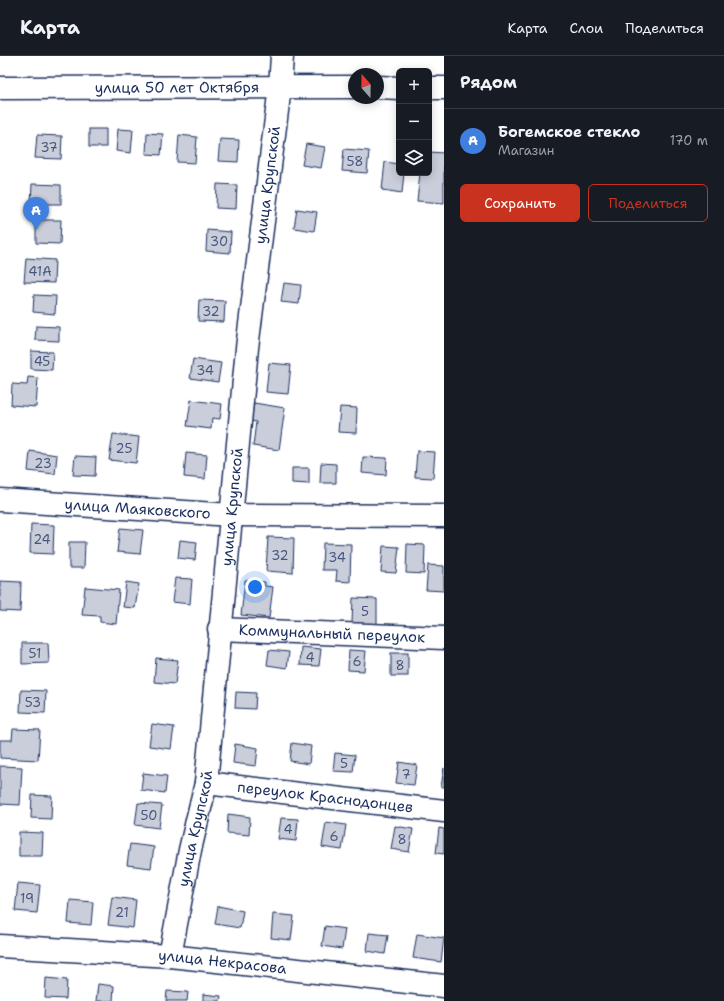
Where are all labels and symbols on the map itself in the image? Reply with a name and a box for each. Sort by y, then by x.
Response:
north arrow [348,68,384,104]
street label: улица 50 лет Октября [95,77,259,98]
street label: улица Крупской [250,125,285,245]
house number: 37 [40,139,58,156]
house number: 58 [347,153,363,170]
pin: A [23,197,49,230]
house number: 30 [210,233,228,250]
house number: 41А [28,263,52,280]
house number: 32 [202,303,220,320]
house number: 45 [34,353,50,370]
house number: 34 [196,362,214,379]
house number: 25 [116,440,132,457]
street label: улица Крупской [216,447,248,567]
house number: 23 [34,455,52,472]
street label: улица Маяковского [64,494,211,524]
house number: 24 [33,531,51,548]
house number: 32 [271,547,289,564]
house number: 34 [328,549,346,566]
your location [245,577,265,597]
house number: 5 [361,603,369,620]
street label: Коммунальный переулок [238,620,426,647]
house number: 51 [29,645,41,662]
house number: 4 [305,649,315,666]
house number: 6 [352,653,362,670]
house number: 8 [395,657,405,674]
house number: 53 [25,694,41,711]
house number: 5 [340,755,348,772]
house number: 7 [401,766,411,783]
street label: улица Крупской [173,769,217,888]
street label: переулок Краснодонцев [236,777,414,817]
house number: 50 [141,807,157,824]
house number: 4 [283,821,293,838]
house number: 6 [329,828,339,845]
house number: 8 [397,831,407,848]
house number: 19 [20,890,34,907]
house number: 21 [115,904,129,921]
street label: улица Некрасова [158,945,288,979]

